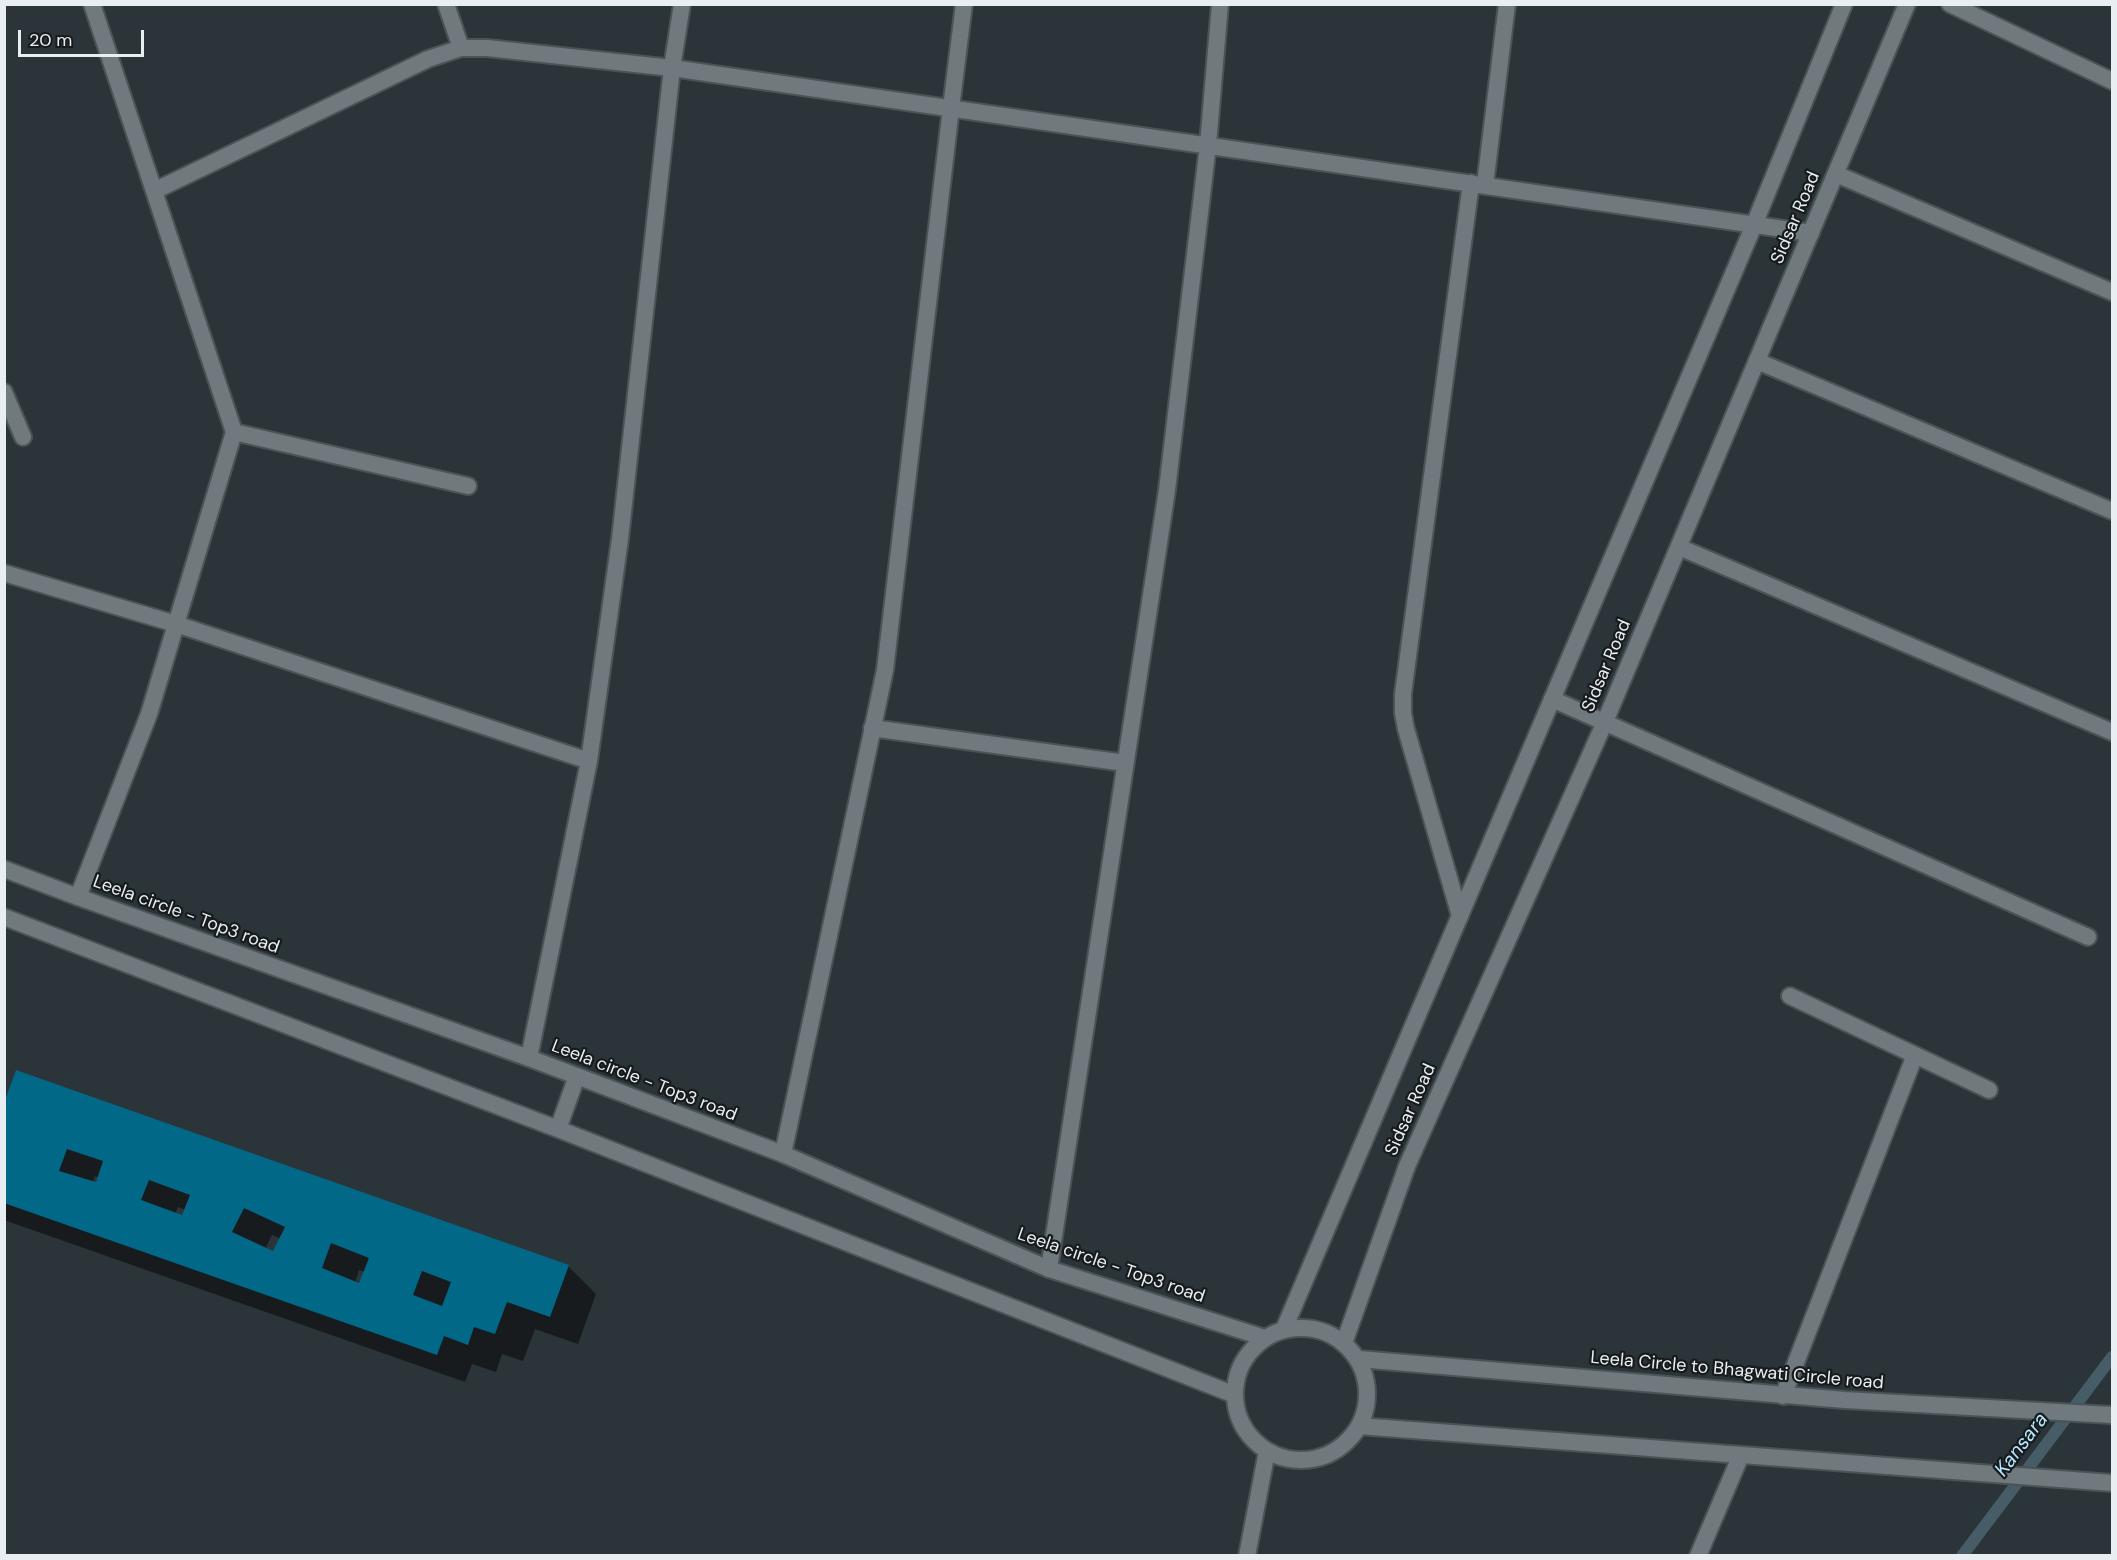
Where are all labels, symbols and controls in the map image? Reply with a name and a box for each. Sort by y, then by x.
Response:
scale bar [21,18,147,56]
text: 20 m [29,28,72,52]
street label: Sidsar Road [1767,169,1825,267]
street label: Sidsar Road [1578,617,1636,715]
street label: Leela circle - Top3 road [90,871,282,959]
street label: Leela circle - Top3 road [548,1036,740,1126]
street label: Sidsar Road [1381,1061,1441,1159]
street label: Leela circle - Top3 road [1014,1224,1208,1308]
street label: Leela Circle to Bhagwati Circle road [1589,1347,1885,1395]
water label: Kansara [1990,1408,2054,1482]

